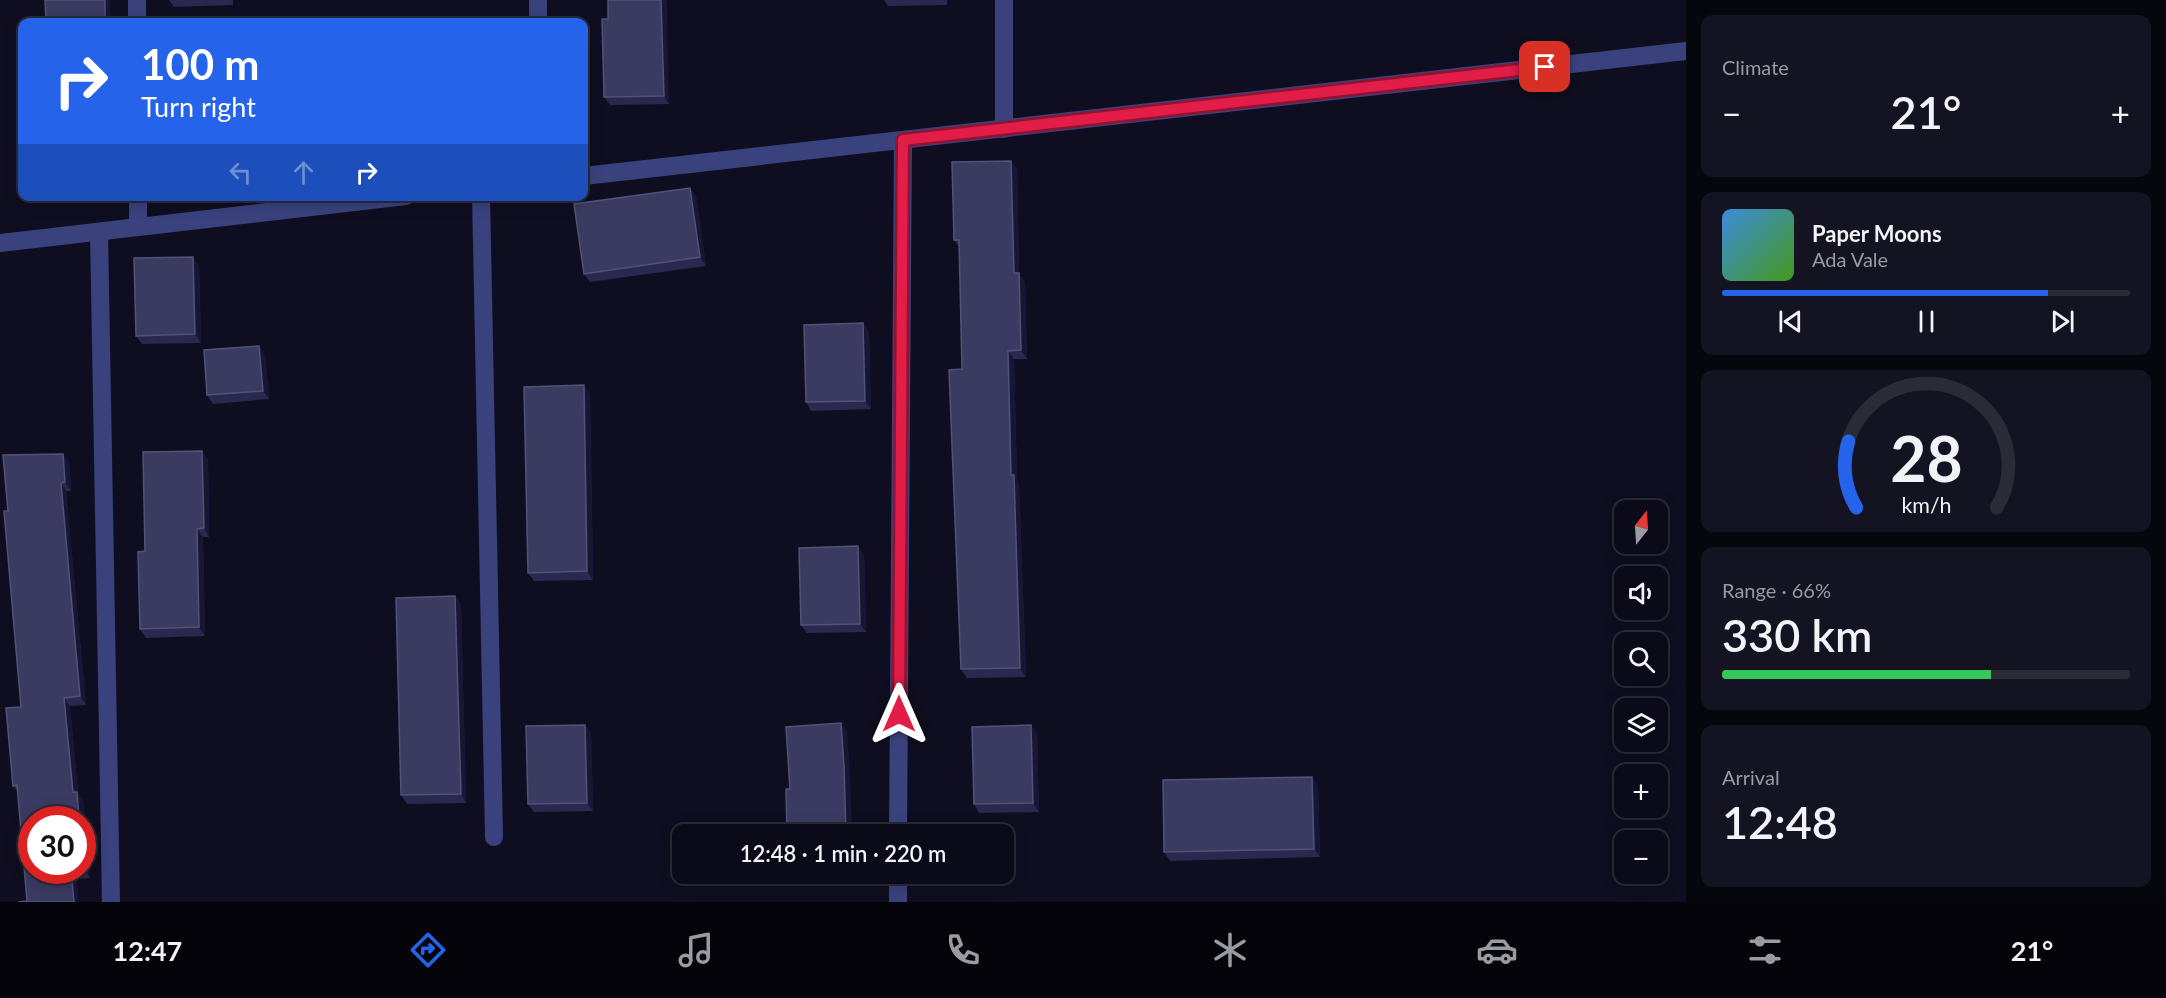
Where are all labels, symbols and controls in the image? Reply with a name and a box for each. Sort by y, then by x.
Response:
text: 100 m [141,39,259,89]
pin [1519,41,1570,92]
icon: right [42,42,120,120]
icon: arrive [1528,50,1561,83]
text: Climate [1722,55,1789,79]
text: 21° [1891,85,1961,139]
text: Turn right [141,90,256,123]
text: − [1722,93,1741,133]
text: + [2111,93,2130,133]
icon: left [224,156,257,189]
icon: ahead [287,156,320,189]
icon: right [350,156,383,189]
text: Paper Moons [1812,220,1942,247]
text: Ada Vale [1812,247,1888,271]
icon: previous [1774,305,1807,338]
icon: pause [1910,305,1943,338]
icon: next [2046,305,2079,338]
text: 28 [1890,420,1962,495]
text: km/h [1901,492,1951,518]
north arrow [1614,500,1668,554]
map controls [1614,500,1668,884]
button: sound [1614,566,1668,620]
text: Range · 66% [1722,578,1831,602]
text: 330 km [1722,608,1872,662]
button: search [1614,632,1668,686]
position arrow [867,682,931,746]
button: layers [1614,698,1668,752]
button: + [1614,764,1668,818]
text: Arrival [1722,765,1780,789]
text: 12:48 [1722,795,1838,849]
speed limit sign: 30 [18,806,96,884]
button: − [1614,830,1668,884]
text: 12:48 · 1 min · 220 m [740,840,946,867]
icon: directions [407,929,449,971]
icon: music [675,929,717,971]
icon: phone [942,929,984,971]
icon: climate [1209,929,1251,971]
icon: car [1476,929,1518,971]
icon: filters [1744,929,1786,971]
text: 12:47 [113,934,182,967]
text: 21° [2011,934,2053,967]

